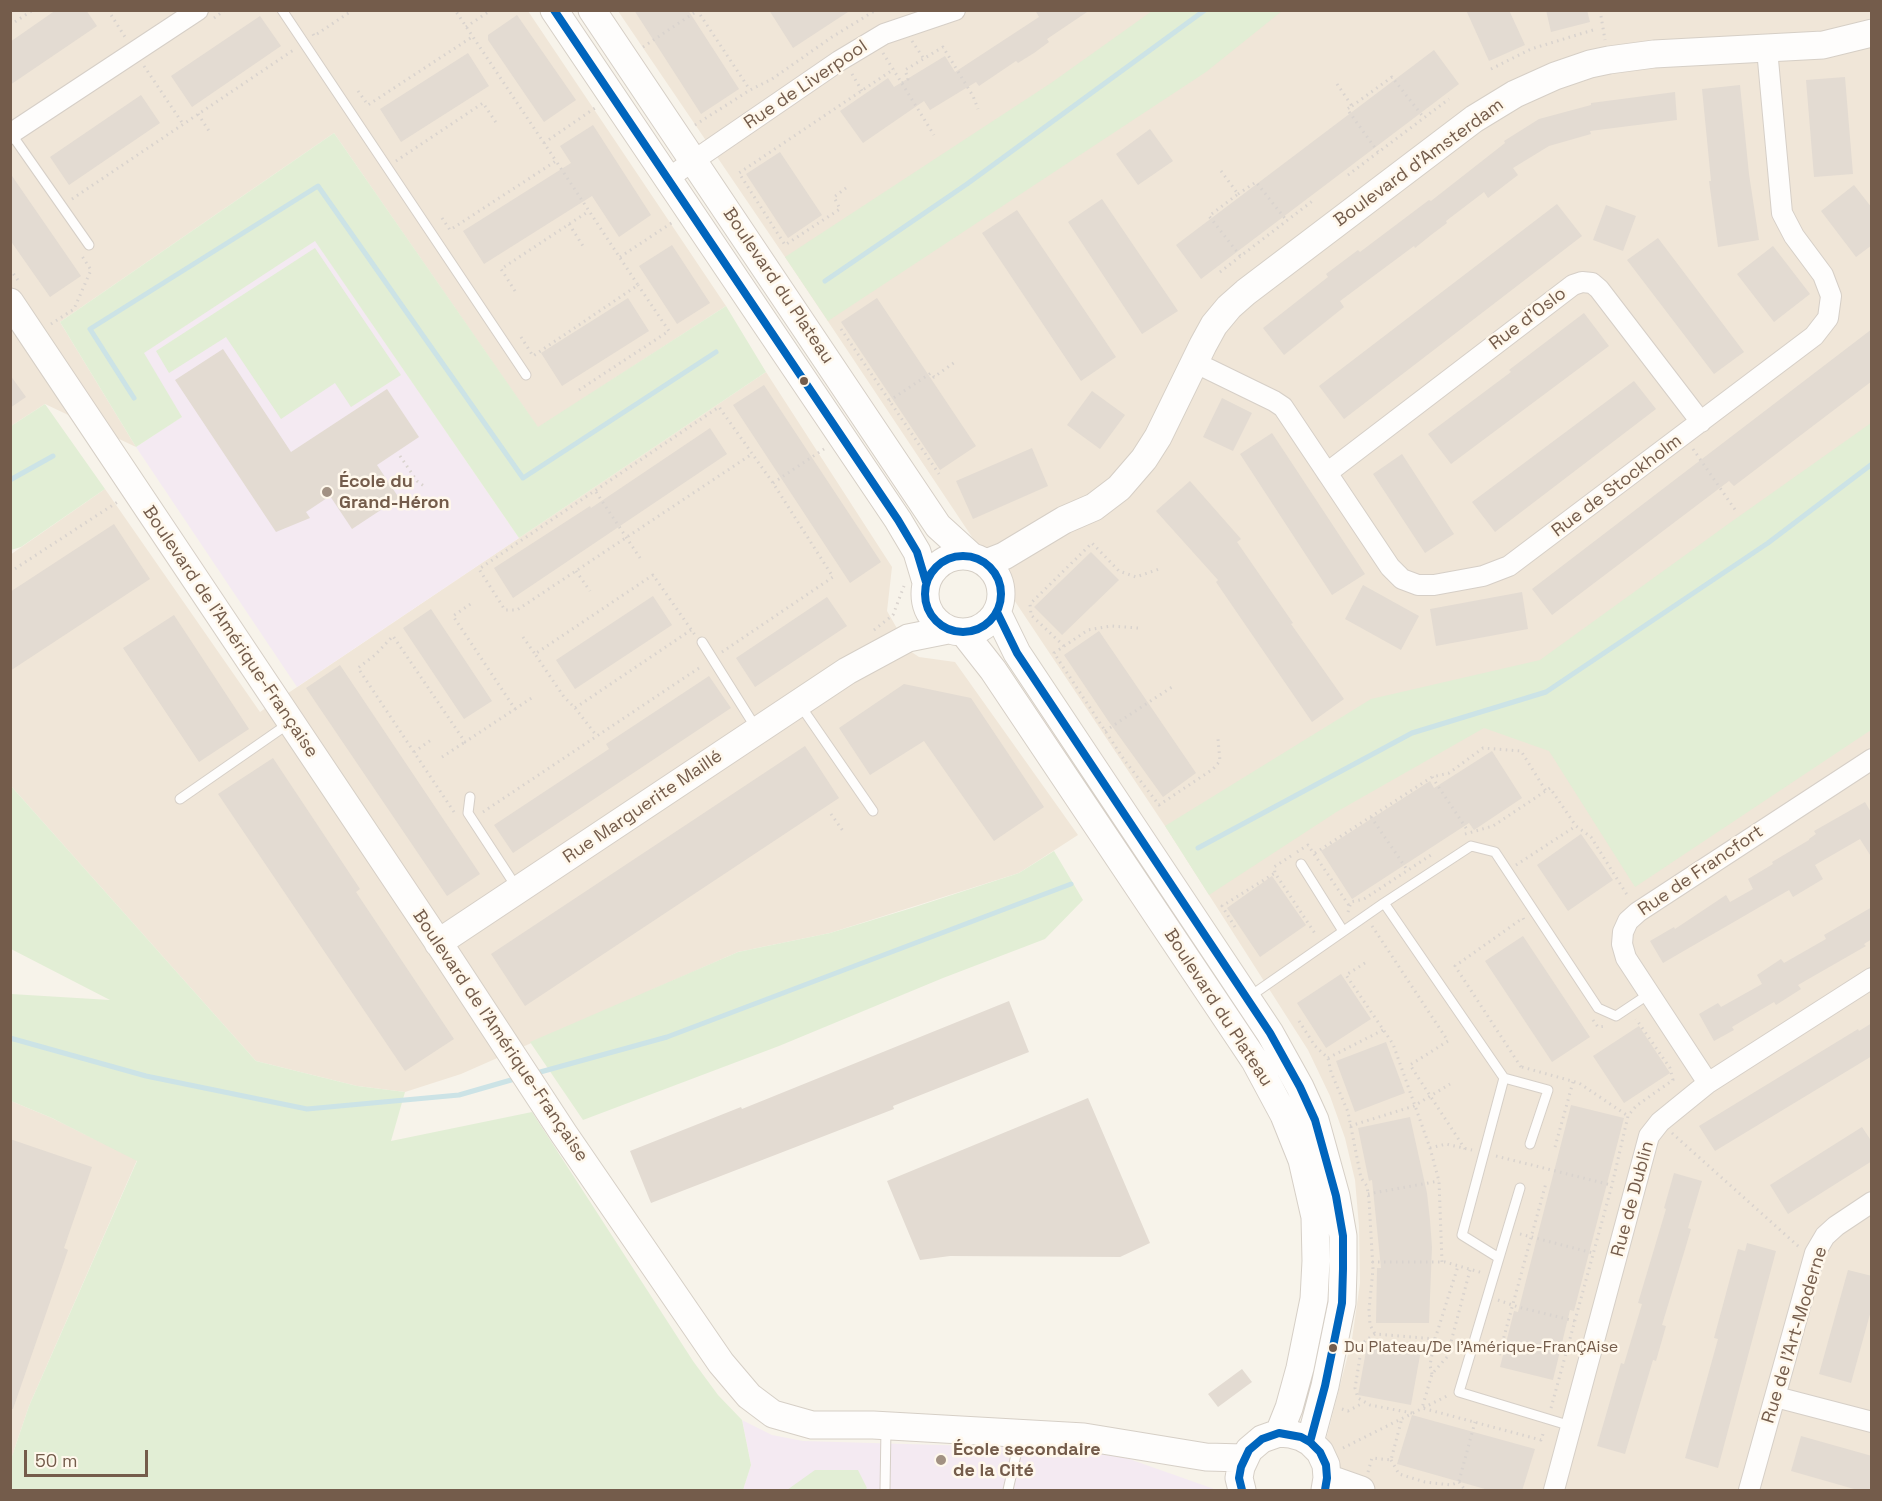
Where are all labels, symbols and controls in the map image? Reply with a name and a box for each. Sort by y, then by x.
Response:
street label: Rue de Liverpool [740,36,872,134]
street label: Boulevard d'Amsterdam [1330,94,1508,232]
street label: Boulevard du Plateau [718,204,838,368]
street label: Rue d'Oslo [1485,283,1571,355]
unlabelled marker [798,375,810,387]
street label: Rue de Stockholm [1548,430,1686,542]
place label: École du Grand-Héron [339,471,450,514]
marker: École du Grand-Héron [320,485,334,499]
street label: Boulevard de l'Amérique-Française [138,502,322,762]
street label: Rue Marguerite Maillé [559,746,727,868]
street label: Rue de Francfort [1634,821,1768,921]
street label: Boulevard de l'Amérique-Française [408,906,592,1166]
street label: Boulevard du Plateau [1159,925,1277,1091]
street label: Rue de Dublin [1607,1139,1659,1259]
street label: Rue de l'Art-Moderne [1758,1244,1832,1426]
place label: Du Plateau/De l'Amérique-FranÇAise [1344,1338,1618,1358]
marker: Du Plateau/De l'Amérique-FranÇAise [1327,1342,1339,1354]
scale bar [27,1438,152,1476]
place label: École secondaire de la Cité [953,1439,1101,1482]
text: 50 m [35,1449,77,1472]
marker: École secondaire de la Cité [934,1453,948,1467]

